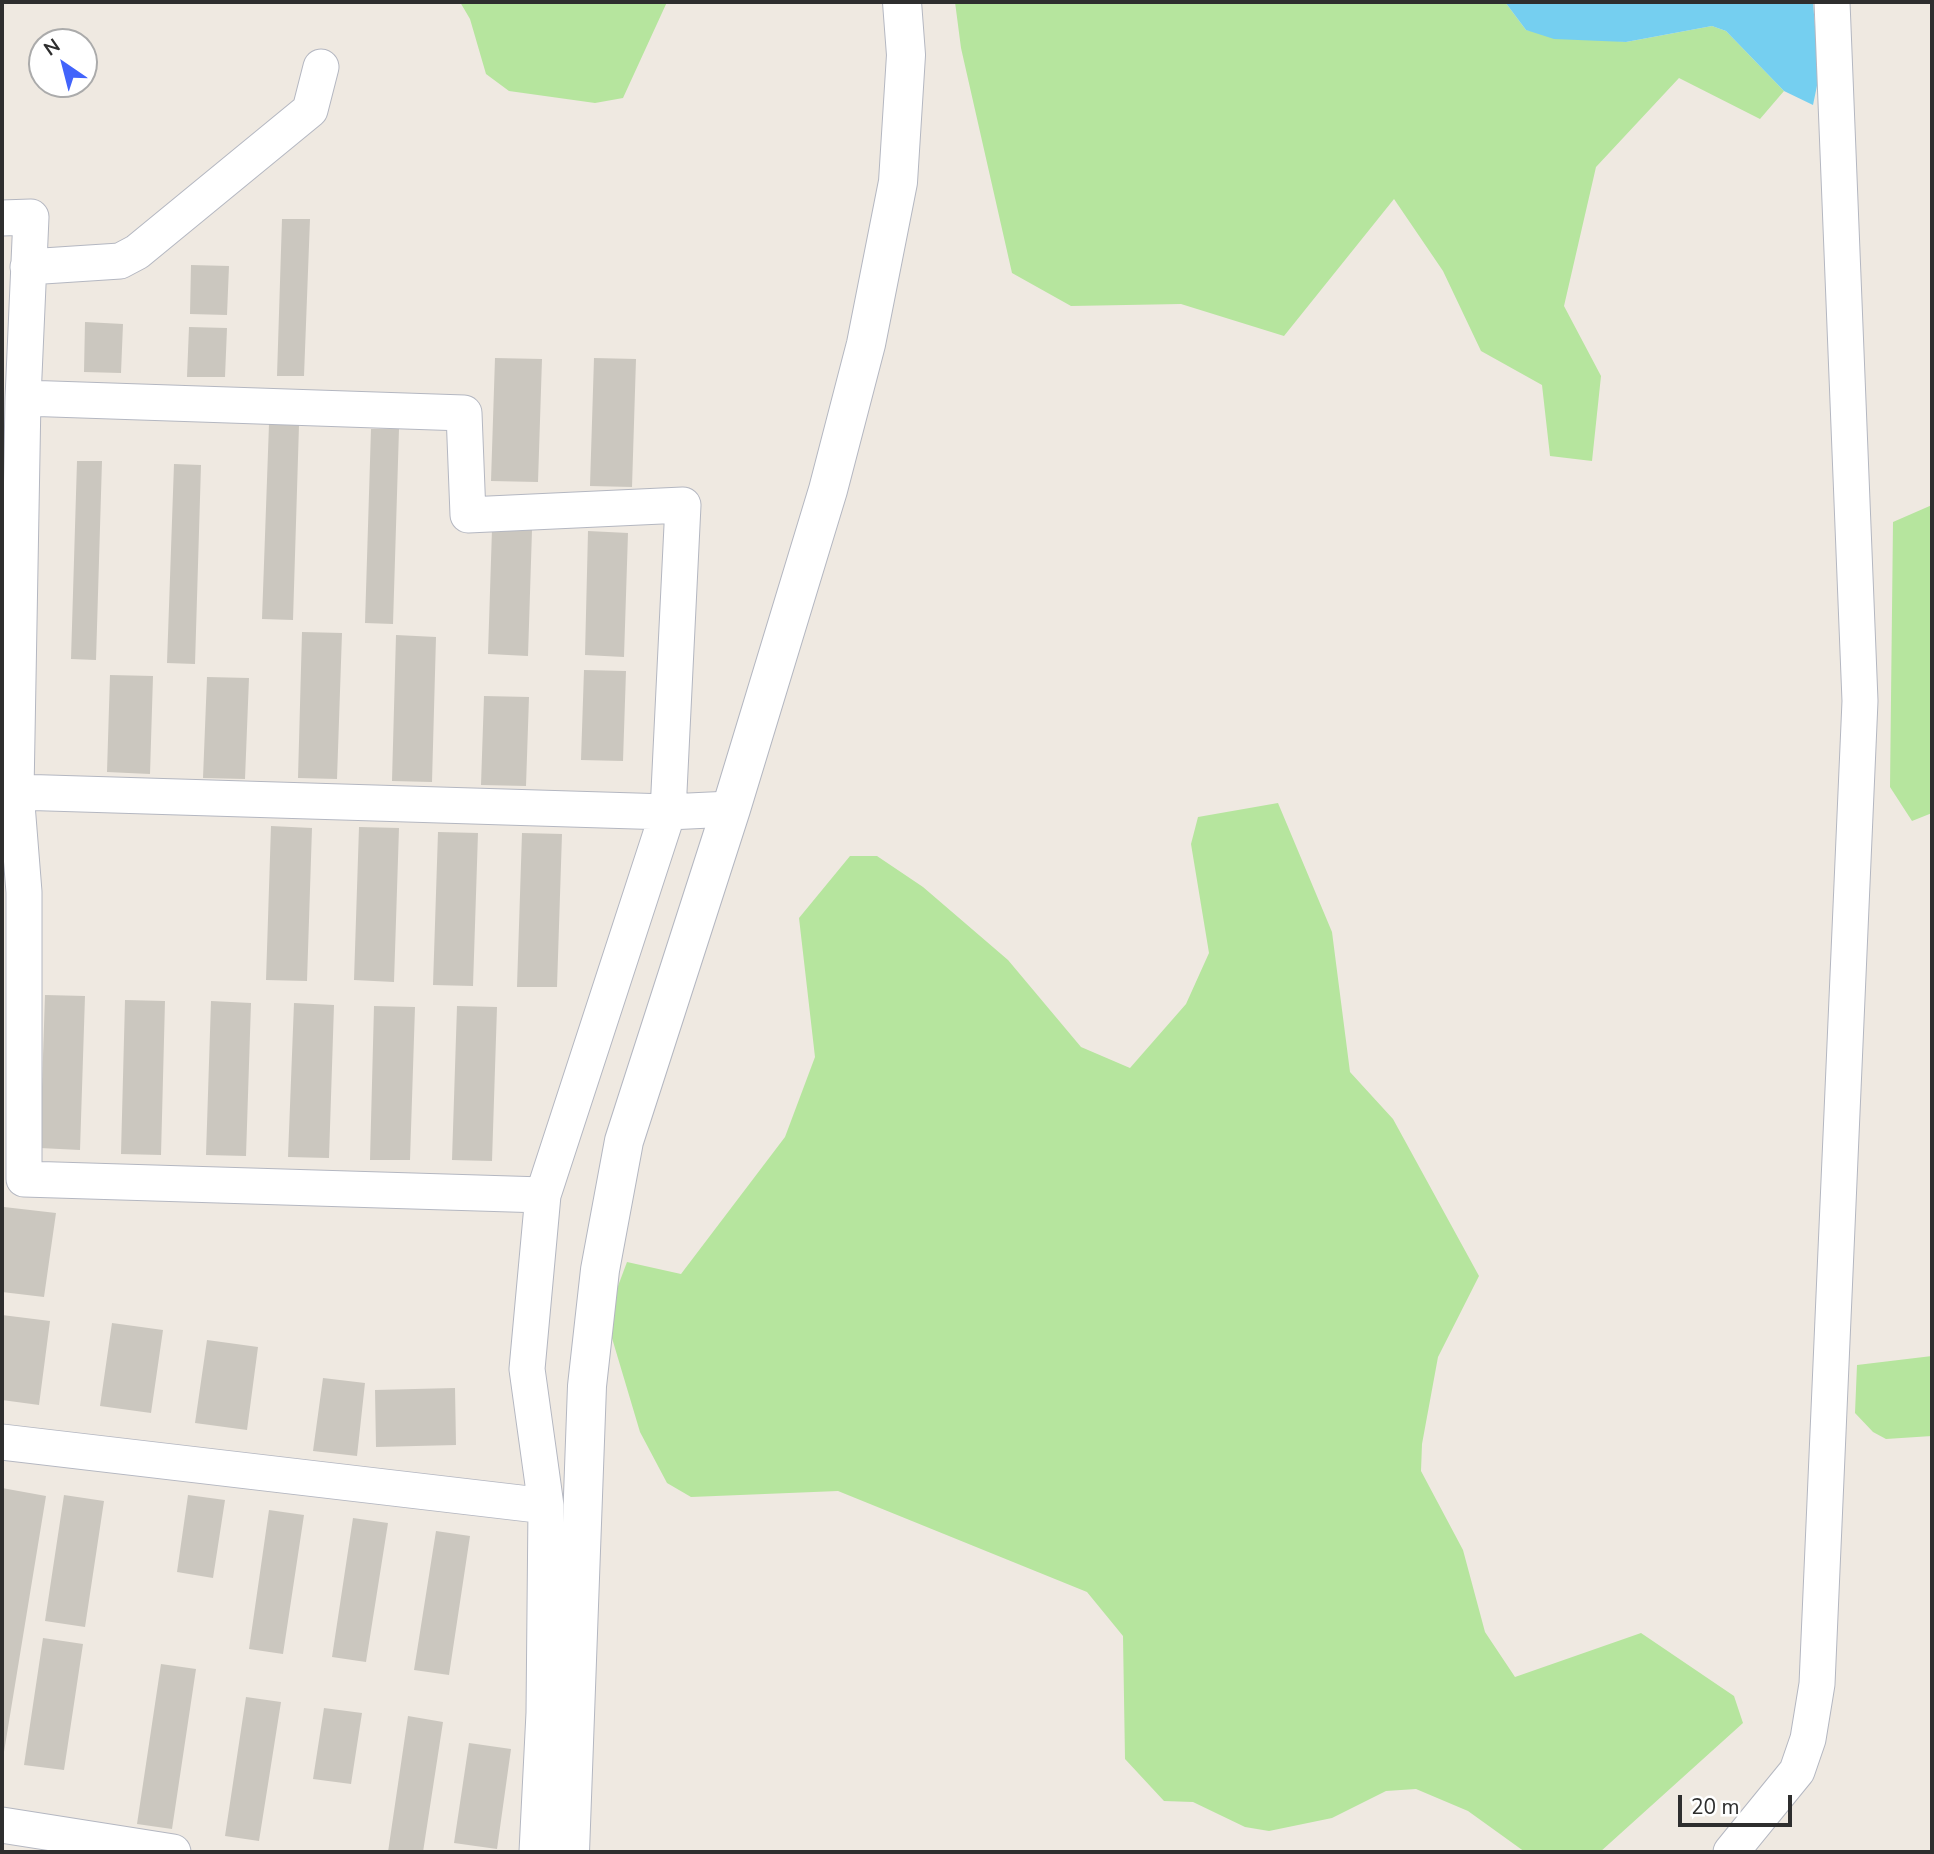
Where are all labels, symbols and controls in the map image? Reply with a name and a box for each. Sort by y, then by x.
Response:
north arrow [28,28,98,98]
text: N [39,33,65,62]
scale bar [1682,1780,1796,1824]
text: 20 m [1691,1793,1740,1821]

